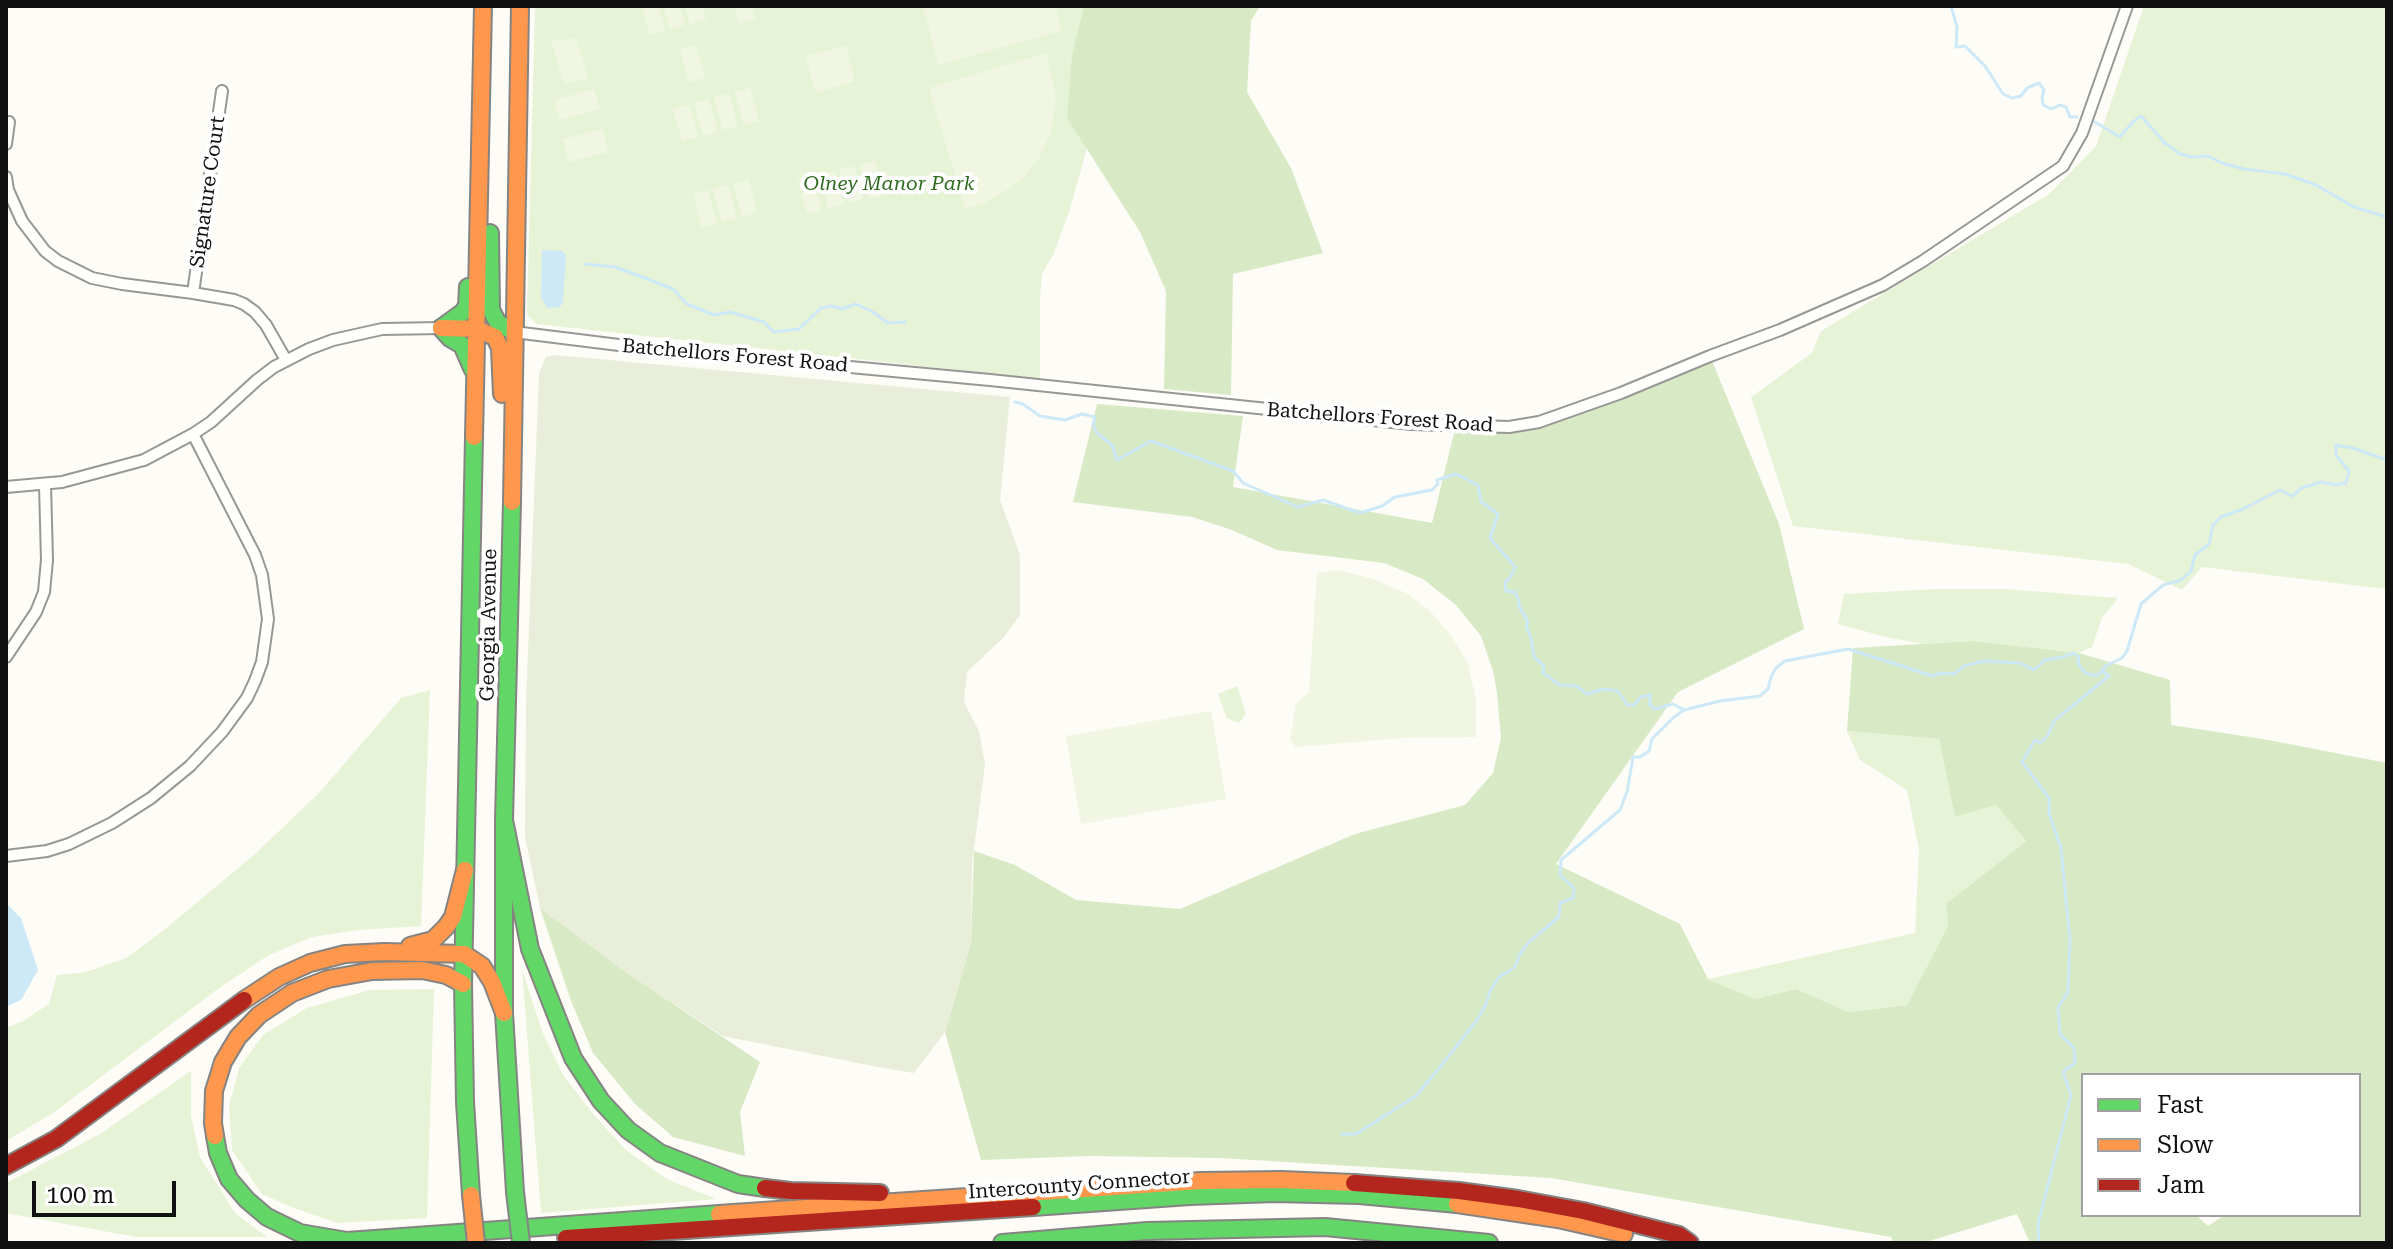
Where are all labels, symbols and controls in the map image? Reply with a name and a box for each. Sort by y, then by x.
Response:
street label: Signature Court [185,115,231,269]
park label: Olney Manor Park [804,172,974,196]
street label: Batchellors Forest Road [621,334,849,378]
street label: Batchellors Forest Road [1266,398,1494,438]
street label: Georgia Avenue [476,549,502,701]
legend [2081,1073,2361,1217]
text: Fast [2157,1091,2204,1119]
text: Slow [2157,1131,2213,1159]
scale bar [36,1165,180,1215]
street label: Intercounty Connector [967,1165,1191,1205]
text: Jam [2157,1171,2205,1199]
text: 100 m [46,1181,114,1209]

